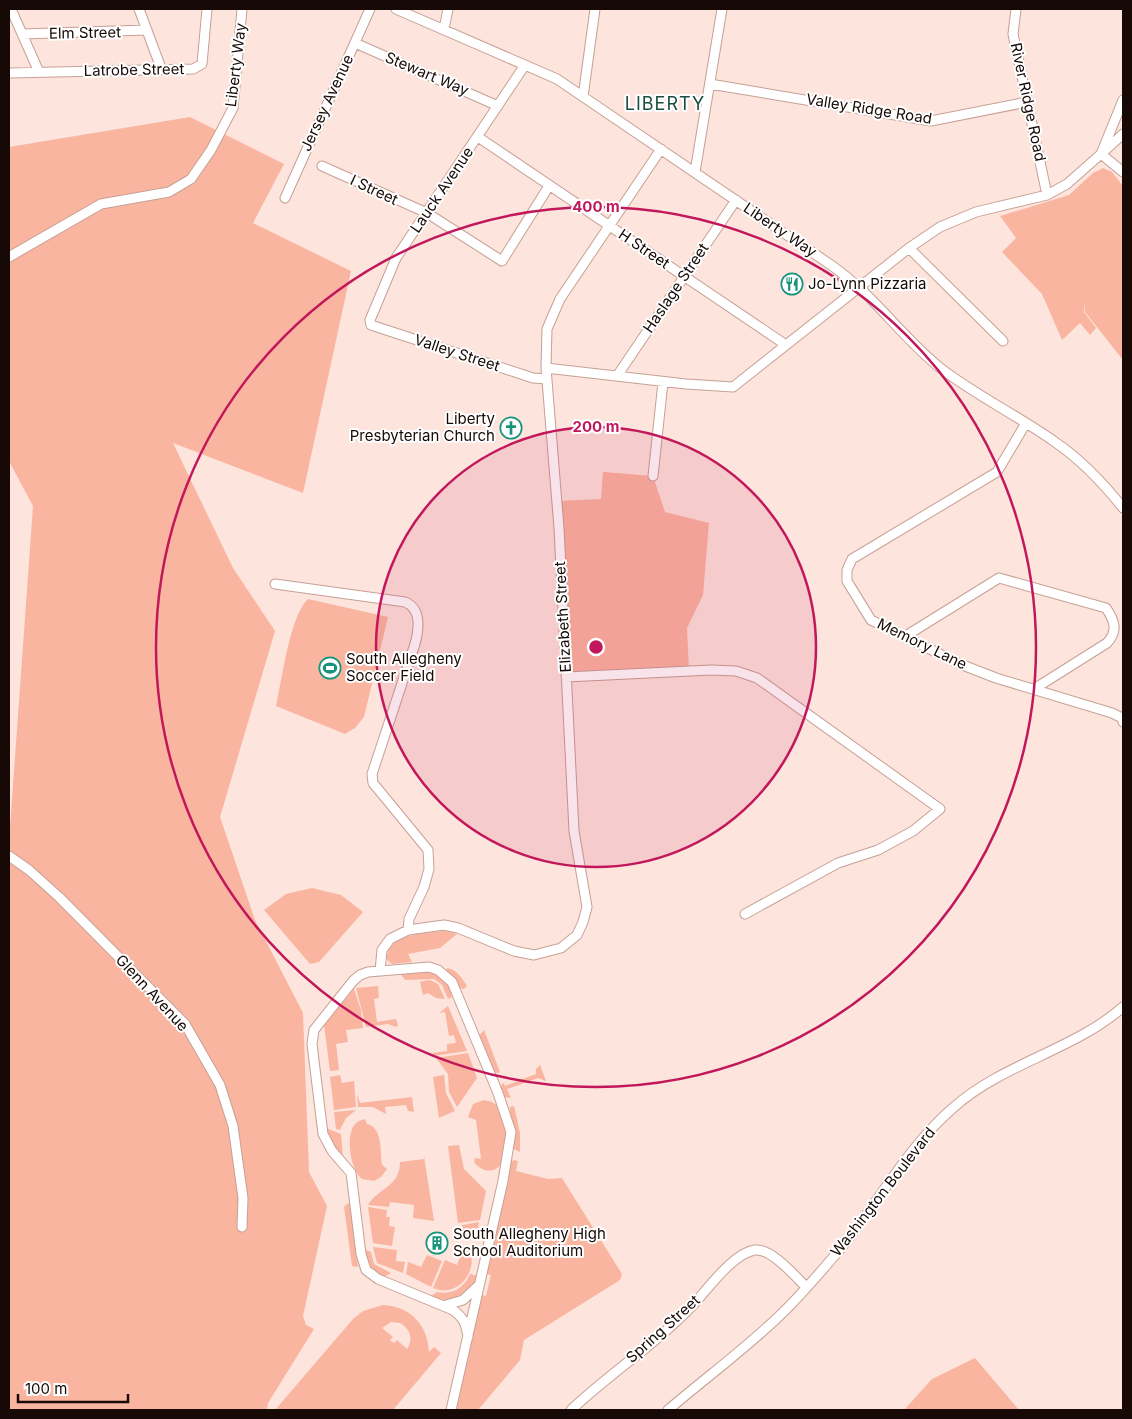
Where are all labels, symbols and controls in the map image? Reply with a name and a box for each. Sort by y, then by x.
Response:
street label: Liberty Way [221,21,250,108]
street label: Elm Street [49,22,121,43]
street label: River Ridge Road [1007,41,1050,163]
street label: Stewart Way [382,47,472,100]
street label: Jersey Avenue [296,51,357,154]
street label: Latrobe Street [83,59,185,80]
street label: Valley Ridge Road [805,89,933,128]
district label: LIBERTY [625,93,705,114]
street label: Lauck Avenue [406,143,477,236]
street label: I Street [347,170,401,209]
text: 400 m [572,197,620,216]
street label: Liberty Way [740,198,821,261]
street label: H Street [615,225,674,273]
street label: Haslage Street [639,239,713,336]
restaurant icon: Jo-Lynn Pizzaria [780,272,804,296]
place label: Jo-Lynn Pizzaria [808,274,926,293]
street label: Valley Street [412,330,502,375]
place label: Liberty Presbyterian Church [350,409,496,445]
church icon: Liberty Presbyterian Church [499,416,523,440]
text: 200 m [573,417,619,436]
street label: Elizabeth Street [550,561,575,673]
street label: Memory Lane [874,614,970,673]
centre of rings [587,638,605,656]
place label: South Allegheny Soccer Field [346,649,462,685]
sports icon: South Allegheny Soccer Field [318,656,342,680]
street label: Glenn Avenue [112,950,193,1035]
street label: Washington Boulevard [826,1123,939,1260]
place label: South Allegheny High School Auditorium [453,1224,606,1260]
building icon: South Allegheny High School Auditorium [425,1231,449,1255]
street label: Spring Street [622,1290,704,1367]
scale bar [18,1372,128,1404]
text: 100 m [25,1379,67,1398]

